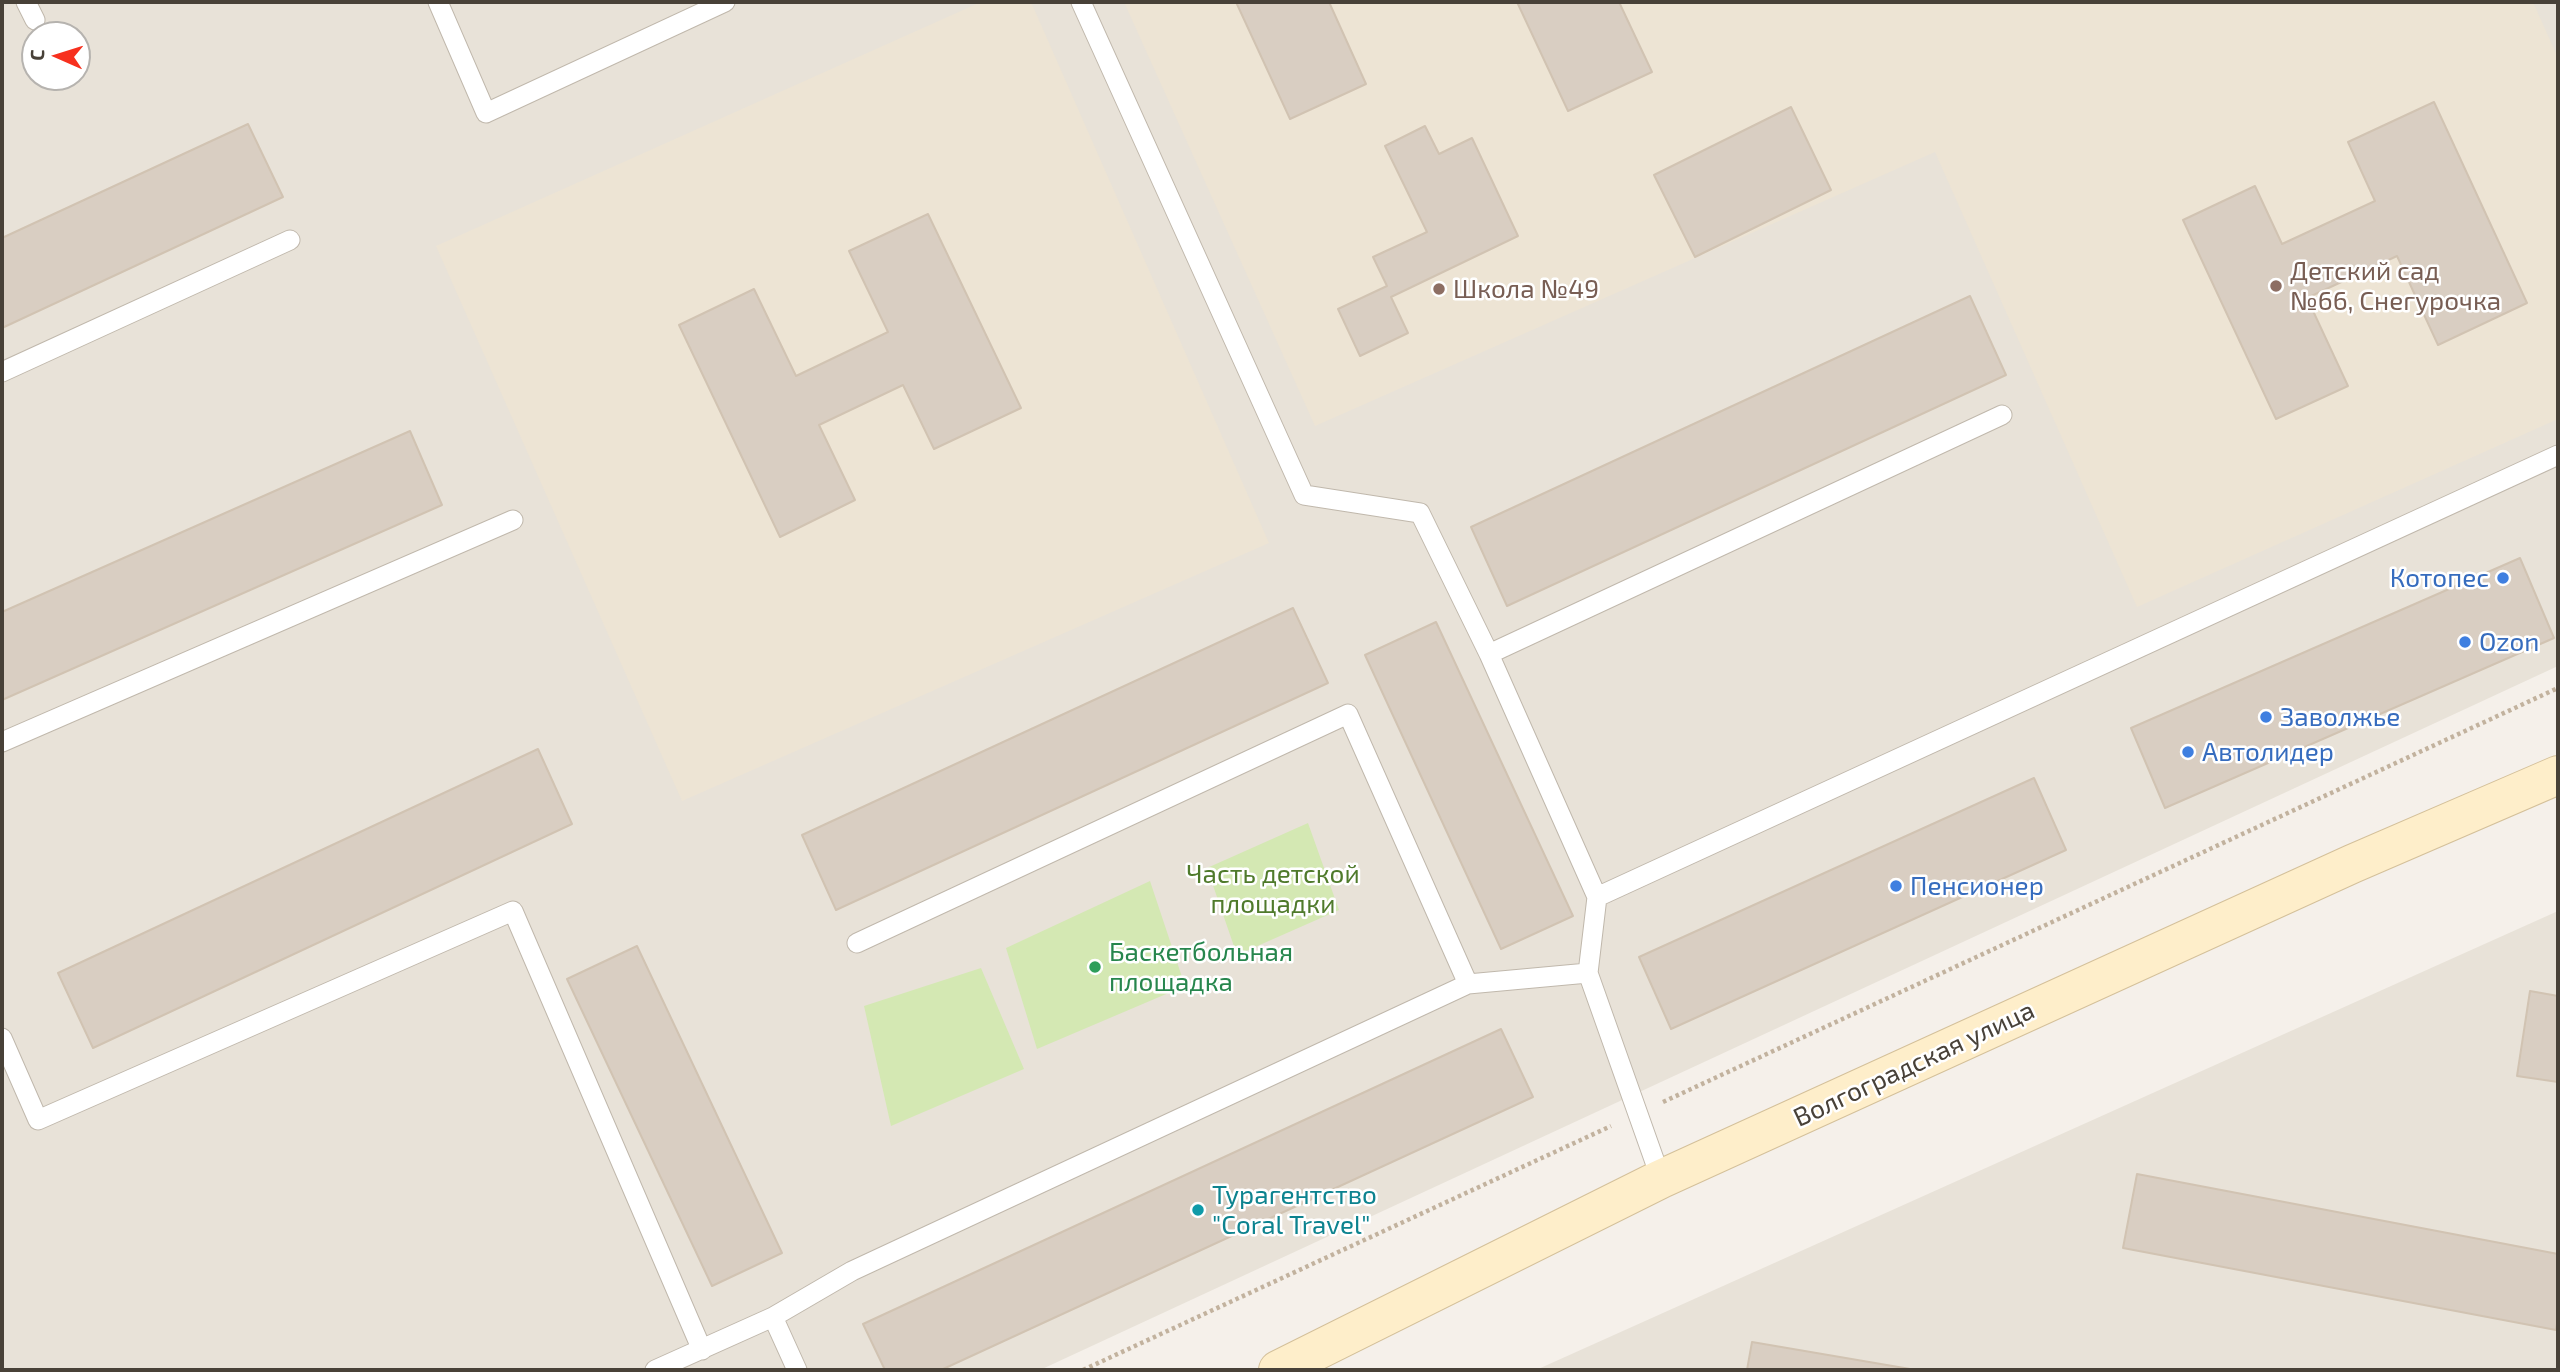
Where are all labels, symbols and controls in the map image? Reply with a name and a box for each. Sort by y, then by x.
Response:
north arrow [21,21,91,91]
text: С [25,49,48,61]
place label: Детский сад №66, Снегурочка [2290,255,2501,316]
place label: Школа №49 [1453,273,1599,305]
marker: Детский сад №66, Снегурочка [2268,278,2284,294]
marker: Школа №49 [1431,281,1447,297]
place label: Котопес [2390,562,2489,594]
marker: Котопес [2495,570,2511,586]
place label: Ozon [2479,626,2539,658]
marker: Ozon [2457,634,2473,650]
place label: Заволжье [2280,701,2400,733]
marker: Заволжье [2258,709,2274,725]
place label: Автолидер [2202,736,2334,768]
marker: Автолидер [2180,744,2196,760]
park label: Часть детской площадки [1186,858,1360,920]
place label: Пенсионер [1910,870,2044,902]
marker: Пенсионер [1888,878,1904,894]
place label: Баскетбольная площадка [1109,936,1293,998]
marker: Баскетбольная площадка [1087,959,1103,975]
street label: Волгоградская улица [1789,994,2039,1134]
place label: Турагентство "Coral Travel" [1212,1179,1377,1240]
marker: Турагентство "Coral Travel" [1190,1202,1206,1218]

